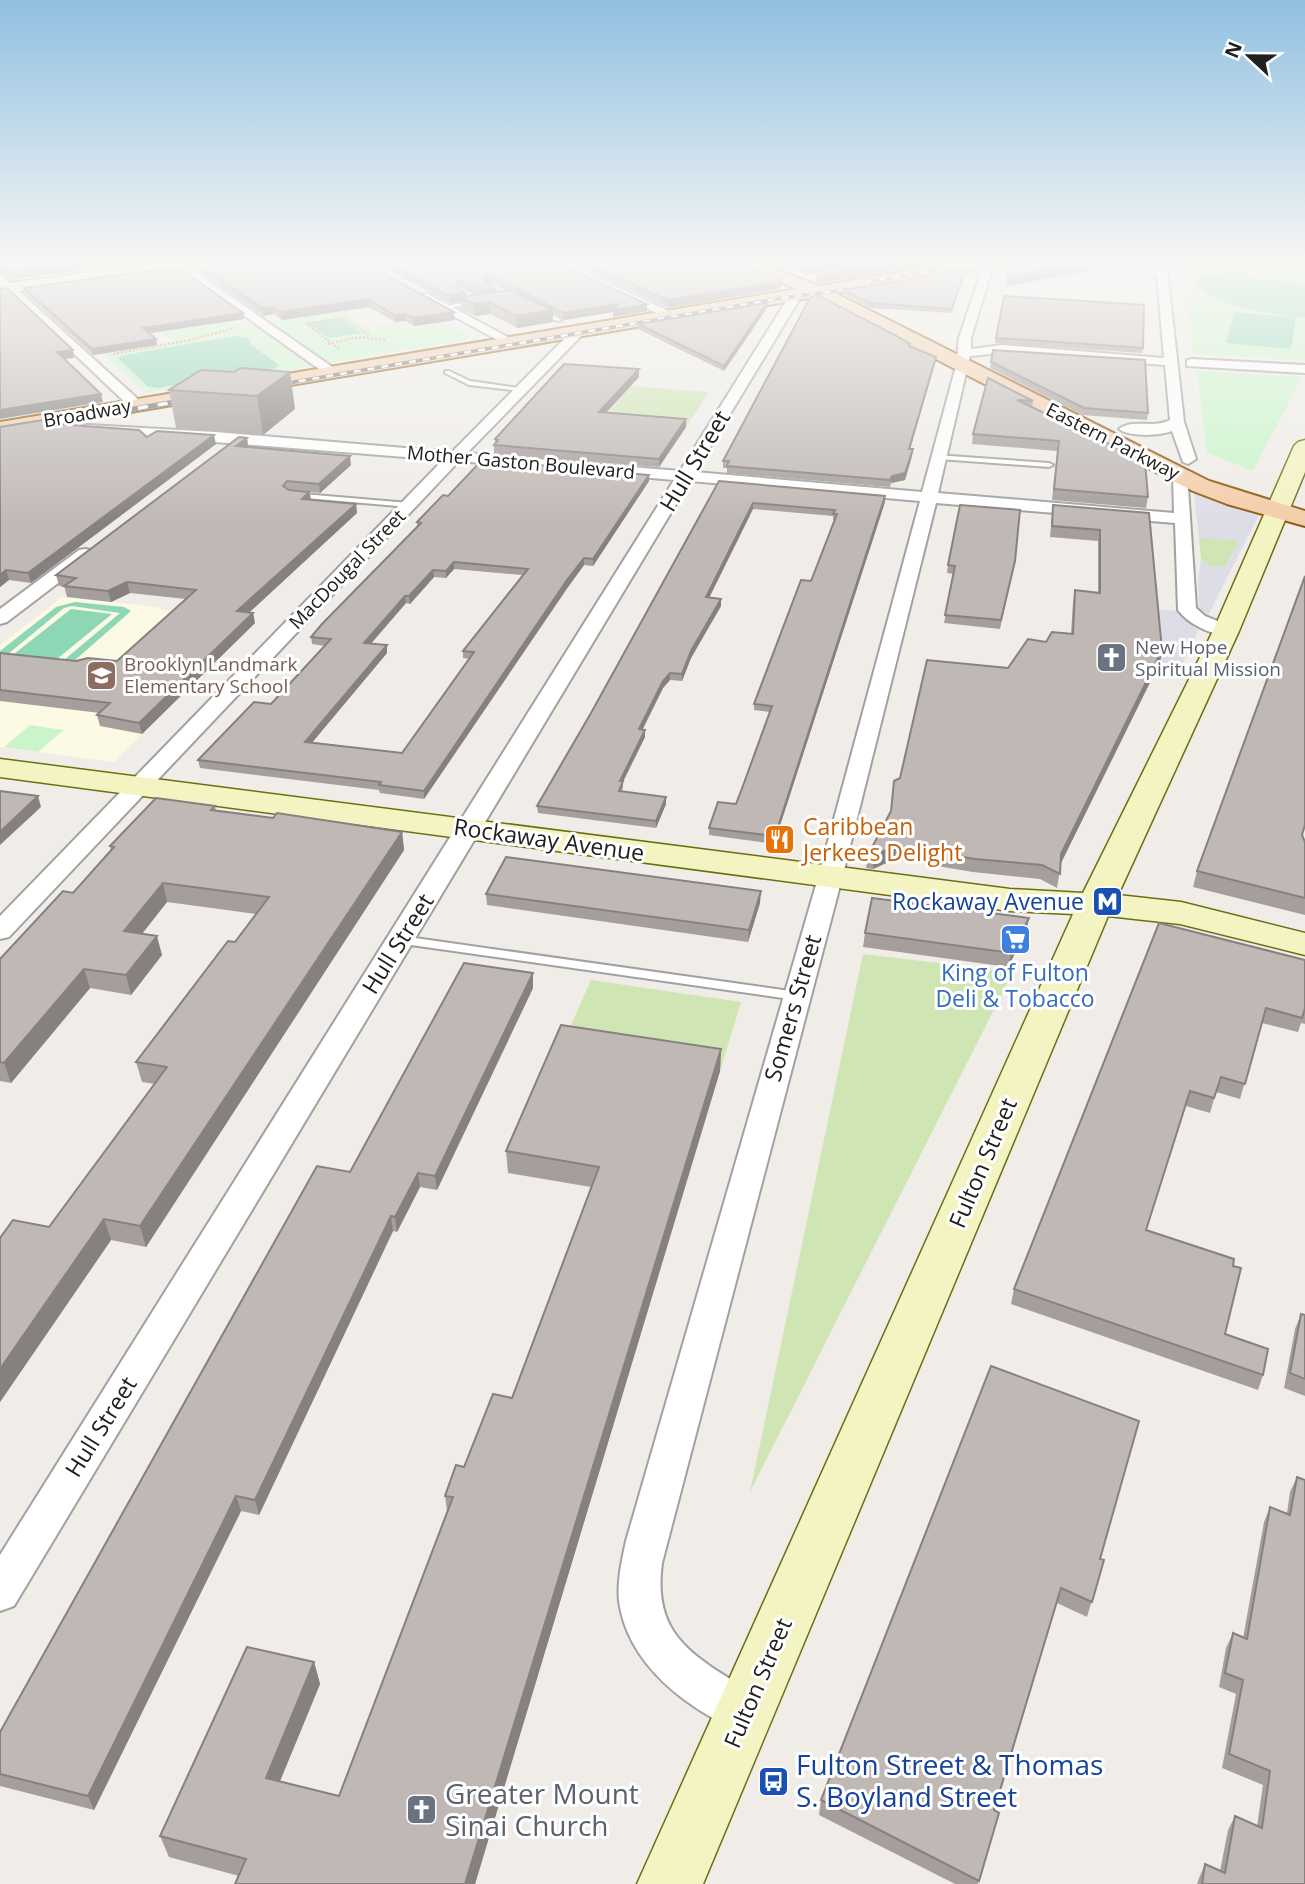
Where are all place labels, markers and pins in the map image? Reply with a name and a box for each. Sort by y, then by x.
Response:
place label: New Hope Spiritual Mission [1135,634,1281,682]
church icon: New Hope Spiritual Mission [1095,641,1129,675]
place label: Brooklyn Landmark Elementary School [124,651,297,699]
school or university icon: Brooklyn Landmark Elementary School [84,658,118,692]
place label: Caribbean Jerkees Delight [801,810,962,868]
restaurant icon: Caribbean Jerkees Delight [763,823,797,857]
place label: Rockaway Avenue [892,885,1084,917]
metro station icon: Rockaway Avenue [1090,885,1124,919]
supermarket icon: King of Fulton Deli & Tobacco [998,922,1032,956]
place label: King of Fulton Deli & Tobacco [935,956,1095,1014]
place label: Fulton Street & Thomas S. Boyland Street [796,1745,1103,1815]
bus stop icon: Fulton Street & Thomas S. Boyland Street [756,1764,790,1798]
place label: Greater Mount Sinai Church [445,1774,639,1844]
church icon: Greater Mount Sinai Church [405,1793,439,1827]

